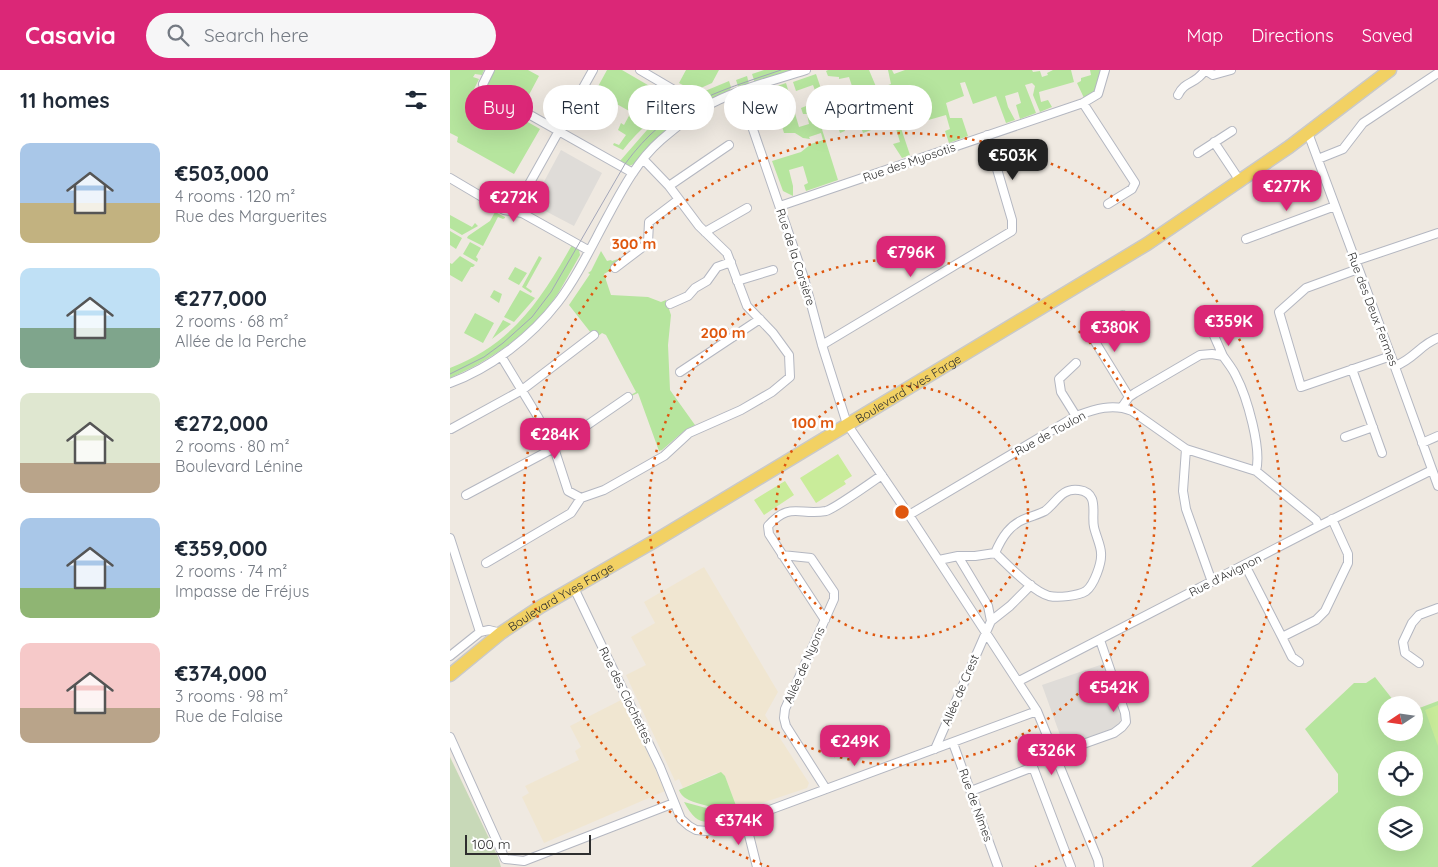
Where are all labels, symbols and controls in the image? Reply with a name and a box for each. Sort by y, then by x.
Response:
search box [146,13,496,58]
text: Casavia [25,20,116,50]
icon: search [164,21,192,49]
text: Search here [204,23,309,47]
text: Map [1186,24,1223,47]
text: Directions [1251,24,1334,47]
text: Saved [1362,24,1413,47]
chip: Buy [465,85,533,130]
chip: Rent [543,85,618,130]
chip: Filters [628,85,714,130]
chip: New [724,85,796,130]
chip: Apartment [806,85,932,130]
icon: filters [402,86,430,114]
text: 11 homes [20,87,110,113]
pin: €503K [978,138,1048,181]
street label: Rue des Myosotis [861,139,958,185]
text: €503K [989,145,1037,165]
text: €503,000 [175,160,269,186]
icon: home [60,163,120,223]
pin: €277K [1252,170,1322,212]
text: €277K [1263,176,1311,196]
pin: €272K [479,180,549,223]
text: 4 rooms · 120 m² [175,186,295,206]
text: €272K [490,187,538,207]
text: Rue des Marguerites [175,206,327,226]
street label: Rue de la Corsière [773,207,819,308]
text: 300 m [612,234,656,253]
pin: €796K [876,236,946,278]
text: €796K [887,242,935,262]
street label: Rue des Deux Fermes [1344,250,1402,368]
text: €277,000 [175,285,267,311]
icon: home [60,288,120,348]
pin: €359K [1194,304,1264,347]
pin: €380K [1080,310,1150,353]
text: 2 rooms · 68 m² [175,311,289,331]
text: €359K [1205,311,1253,331]
text: €380K [1091,317,1139,337]
text: 200 m [701,323,746,342]
text: Allée de la Perche [175,331,307,351]
street label: Boulevard Yves Farge [852,351,964,426]
street label: Rue de Toulon [1012,407,1088,459]
text: €272,000 [175,410,268,436]
icon: home [60,413,120,473]
text: 100 m [792,413,834,432]
pin: €284K [520,418,590,460]
text: €284K [531,424,579,444]
text: 2 rooms · 80 m² [175,436,290,456]
text: Boulevard Lénine [175,456,303,476]
centre of rings [893,503,911,521]
text: €359,000 [175,535,268,561]
icon: home [60,538,120,598]
street label: Rue d'Avignon [1186,550,1264,600]
street label: Boulevard Yves Farge [505,559,616,634]
text: 2 rooms · 74 m² [175,561,287,581]
text: Impasse de Fréjus [175,581,309,601]
street label: Allée de Nyons [780,624,828,706]
street label: Rue des Clochettes [596,644,656,746]
street label: Allée de Crest [938,652,982,728]
text: €374,000 [175,660,267,686]
icon: home [60,663,120,723]
pin: €542K [1079,670,1149,713]
text: €542K [1090,677,1138,697]
text: 3 rooms · 98 m² [175,686,288,706]
north arrow [1378,696,1422,741]
map controls [1378,696,1423,851]
text: Rue de Falaise [175,706,283,726]
pin: €249K [820,724,890,767]
text: €249K [831,731,879,751]
pin: €326K [1017,734,1087,776]
text: €326K [1028,740,1076,760]
button: locate [1378,751,1423,796]
street label: Rue de Nîmes [956,766,996,844]
pin: €374K [704,804,774,846]
button: layers [1378,806,1423,851]
text: €374K [716,810,762,830]
scale bar [465,832,591,855]
text: 100 m [472,835,510,853]

